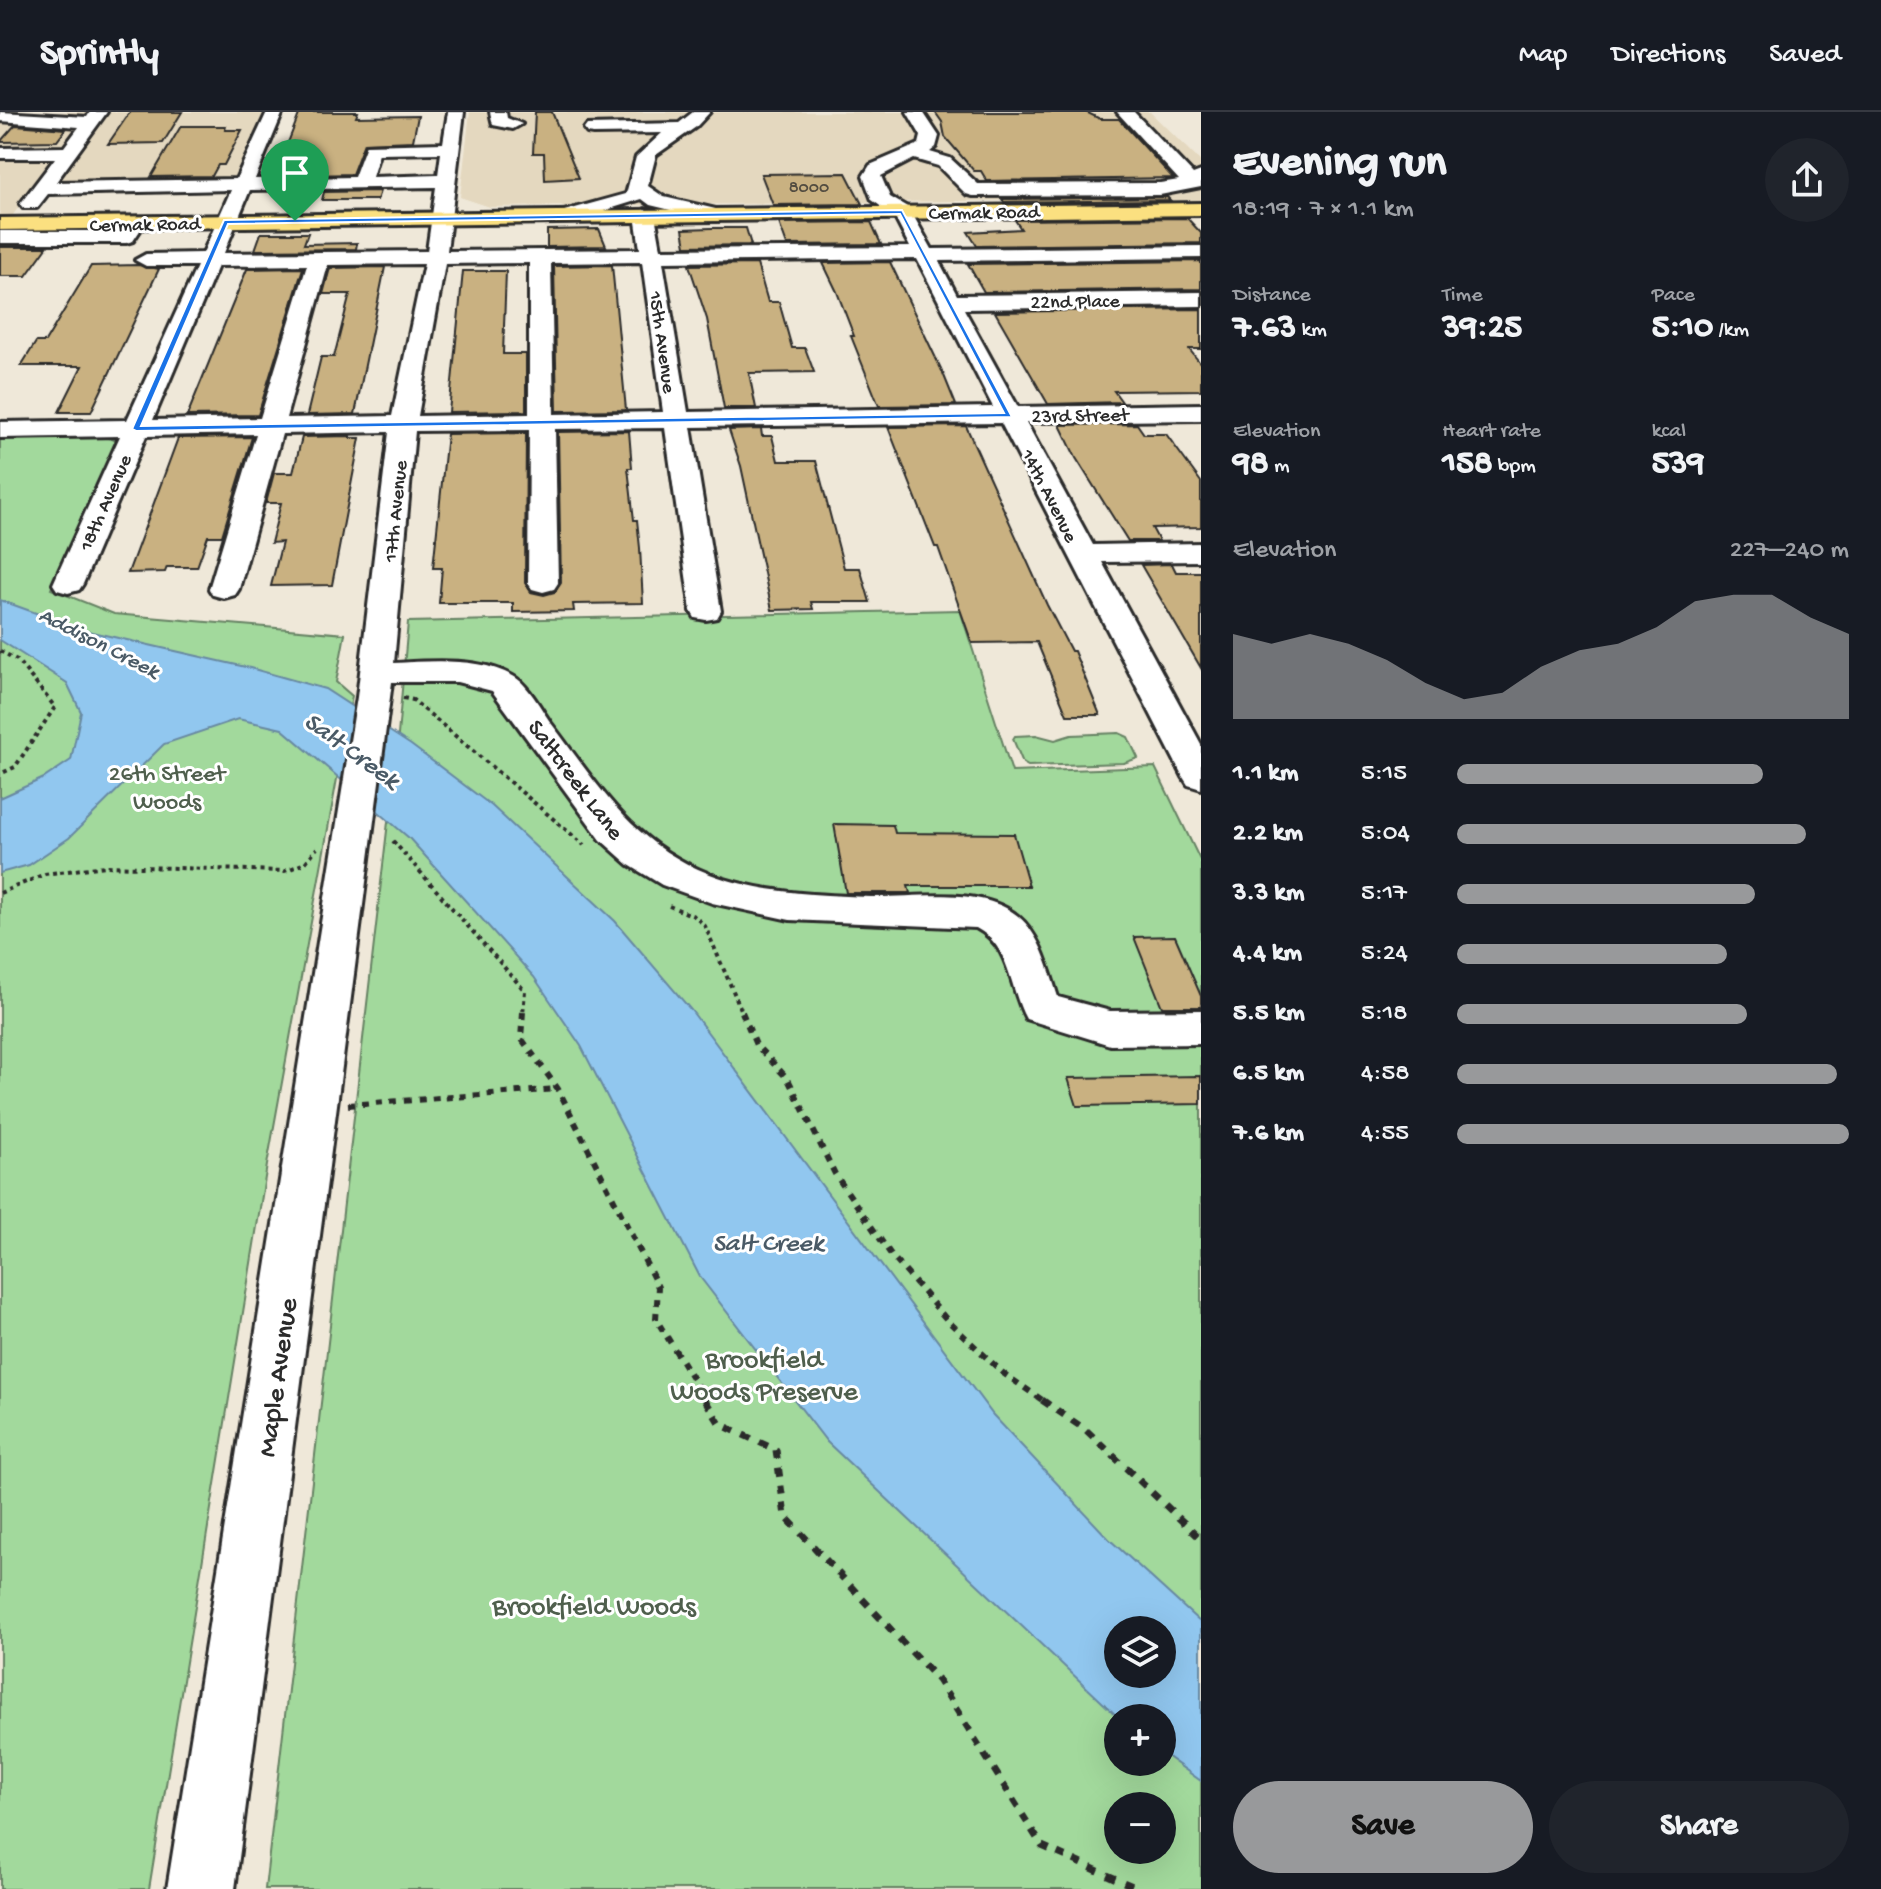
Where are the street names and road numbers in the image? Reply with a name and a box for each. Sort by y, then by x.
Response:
street label: Cermak Road [928,202,1042,227]
street label: Cermak Road [89,214,203,239]
street label: 15th Avenue [642,289,679,395]
street label: 22nd Place [1030,291,1121,316]
street label: 23rd Street [1031,405,1131,430]
street label: 14th Avenue [1014,445,1081,548]
street label: 18th Avenue [75,451,139,556]
street label: 17th Avenue [381,459,414,564]
street label: Saltcreek Lane [520,715,629,848]
street label: Maple Avenue [252,1295,307,1459]

